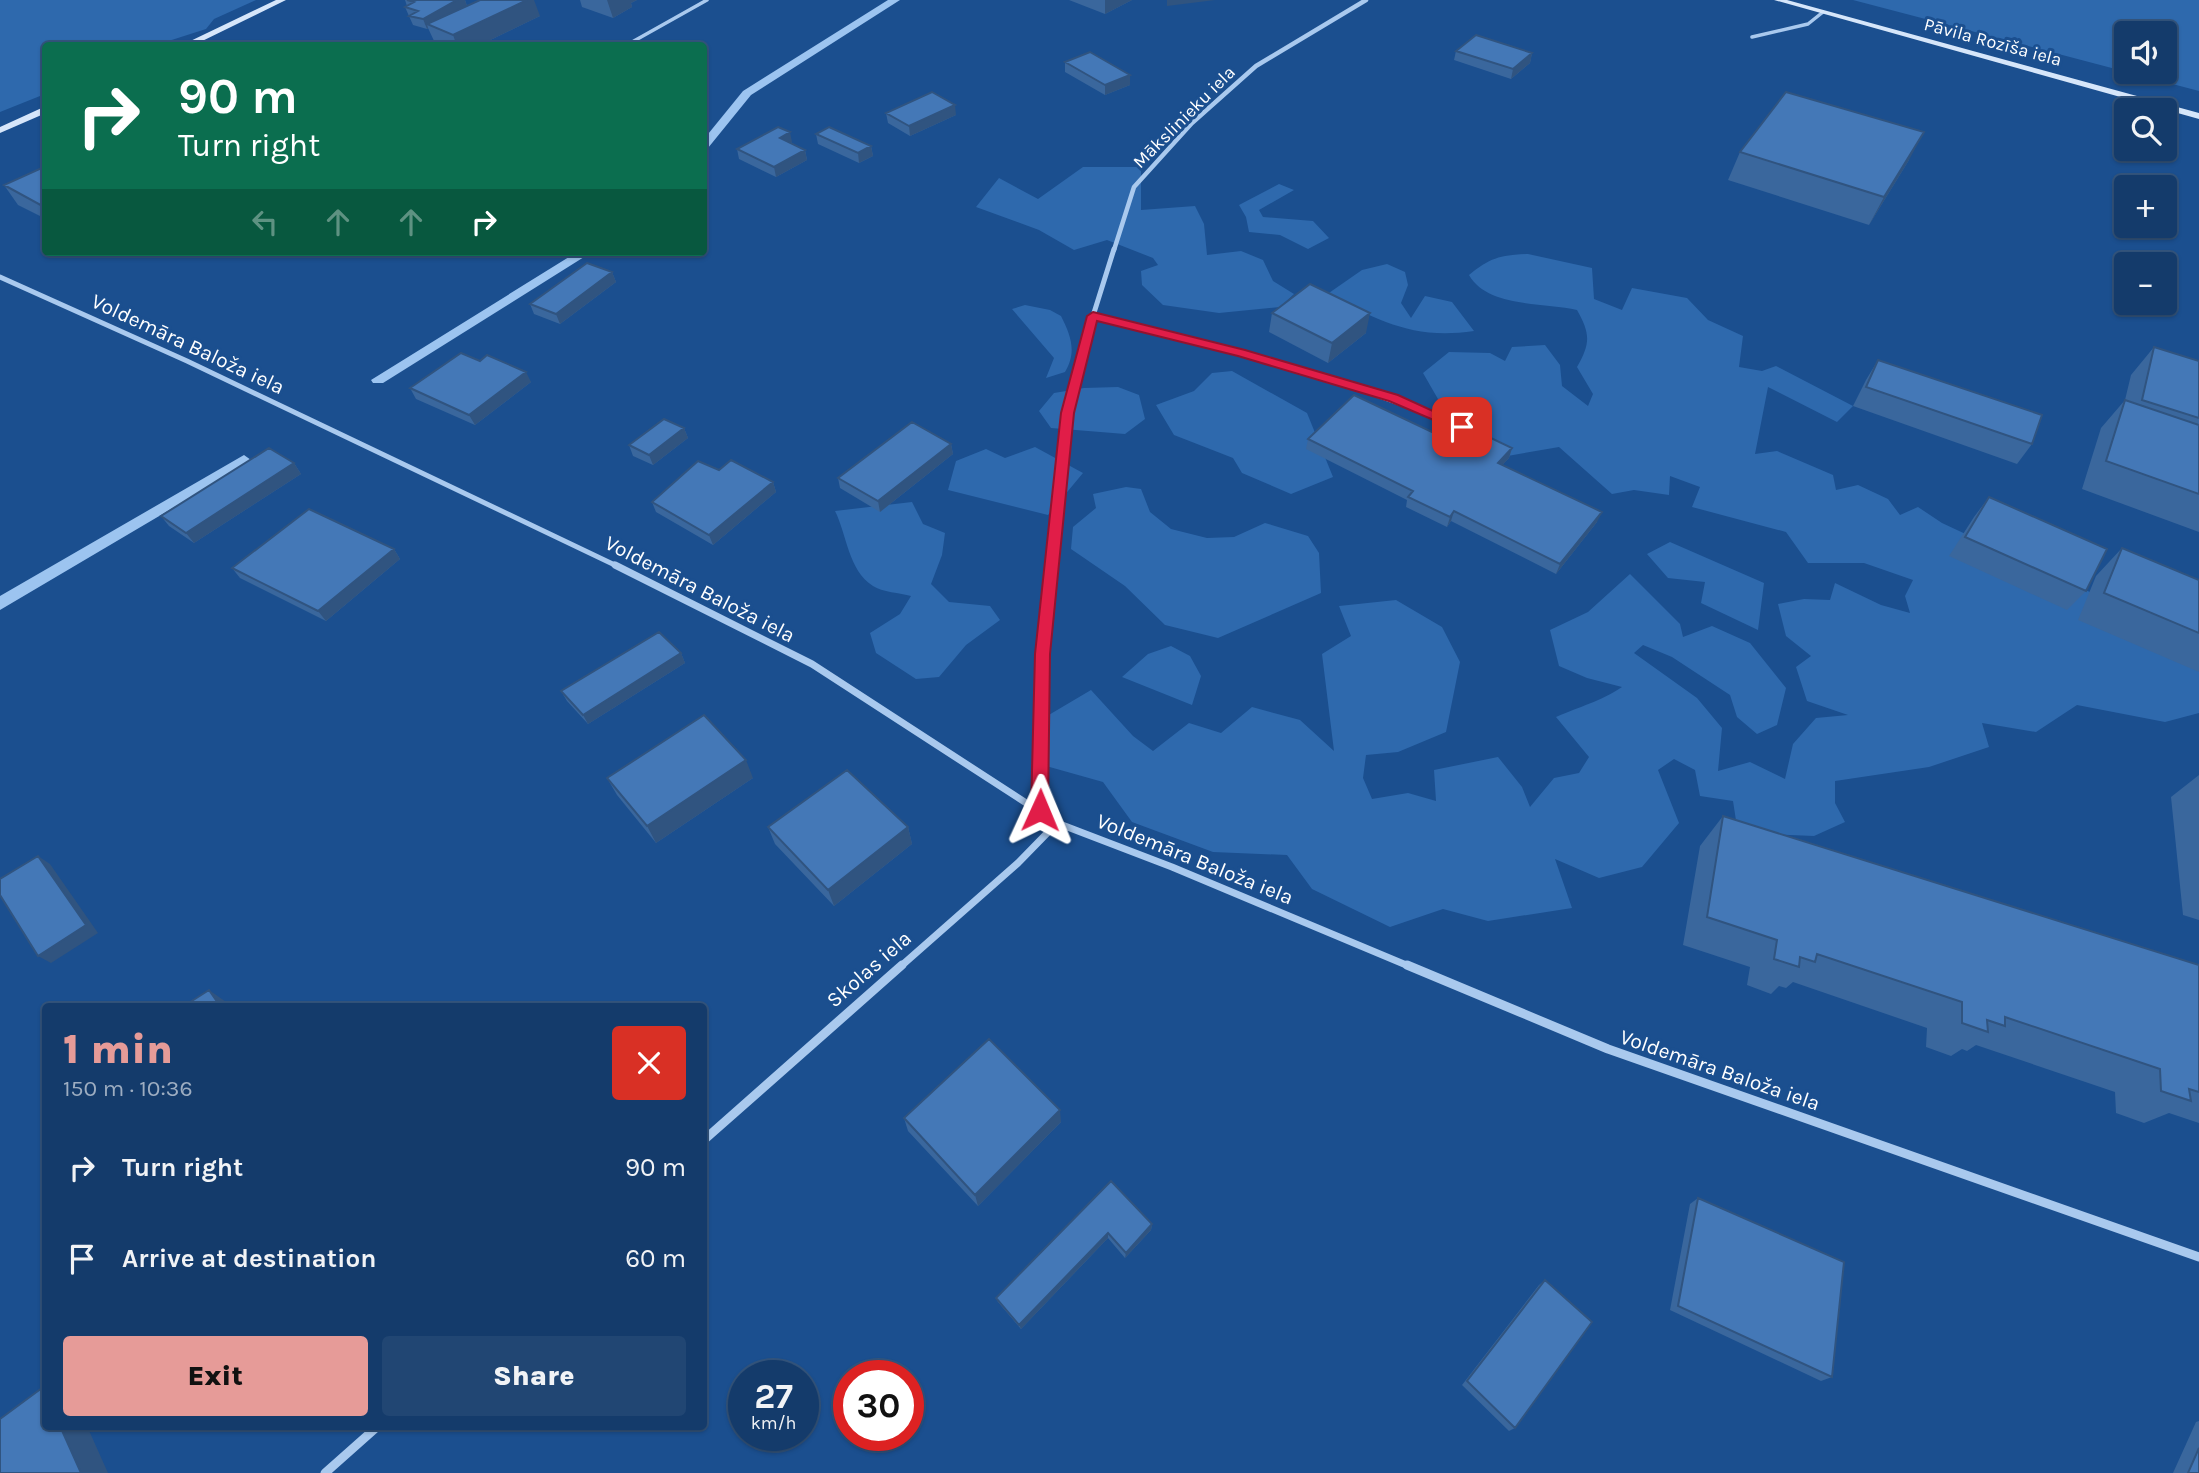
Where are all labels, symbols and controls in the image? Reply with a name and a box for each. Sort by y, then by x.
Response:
street label: Pāvila Rozīša iela [1922,13,2064,71]
map controls [2114,21,2177,315]
button: sound [2114,21,2177,84]
street label: Mākslinieku iela [1128,61,1240,173]
text: 90 m [178,68,298,125]
icon: right [63,70,154,161]
button: search [2114,98,2177,161]
text: Turn right [178,127,320,164]
button: + [2114,175,2177,238]
icon: left [246,203,284,241]
icon: ahead [319,203,357,241]
icon: ahead [392,203,430,241]
icon: right [465,203,503,241]
button: − [2114,252,2177,315]
street label: Voldemāra Baloža iela [88,289,288,399]
pin [1432,397,1492,457]
icon: arrive [1443,408,1481,446]
street label: Voldemāra Baloža iela [601,531,799,647]
position arrow [1003,773,1077,847]
street label: Voldemāra Baloža iela [1093,809,1297,909]
street label: Skolas iela [822,926,916,1012]
text: 1 min [63,1024,173,1074]
street label: Voldemāra Baloža iela [1617,1024,1823,1116]
button: close [612,1026,686,1100]
text: 150 m · 10:36 [63,1075,193,1102]
icon: right [63,1149,101,1187]
text: Turn right [122,1152,243,1183]
text: 90 m [625,1152,686,1183]
icon: arrive [63,1240,101,1278]
text: Arrive at destination [122,1243,376,1274]
text: 60 m [625,1243,686,1274]
button: Exit [63,1336,368,1416]
button: Share [382,1336,686,1416]
speed limit sign: 30 [833,1360,924,1451]
text: 27 [754,1376,793,1417]
text: km/h [751,1412,796,1434]

